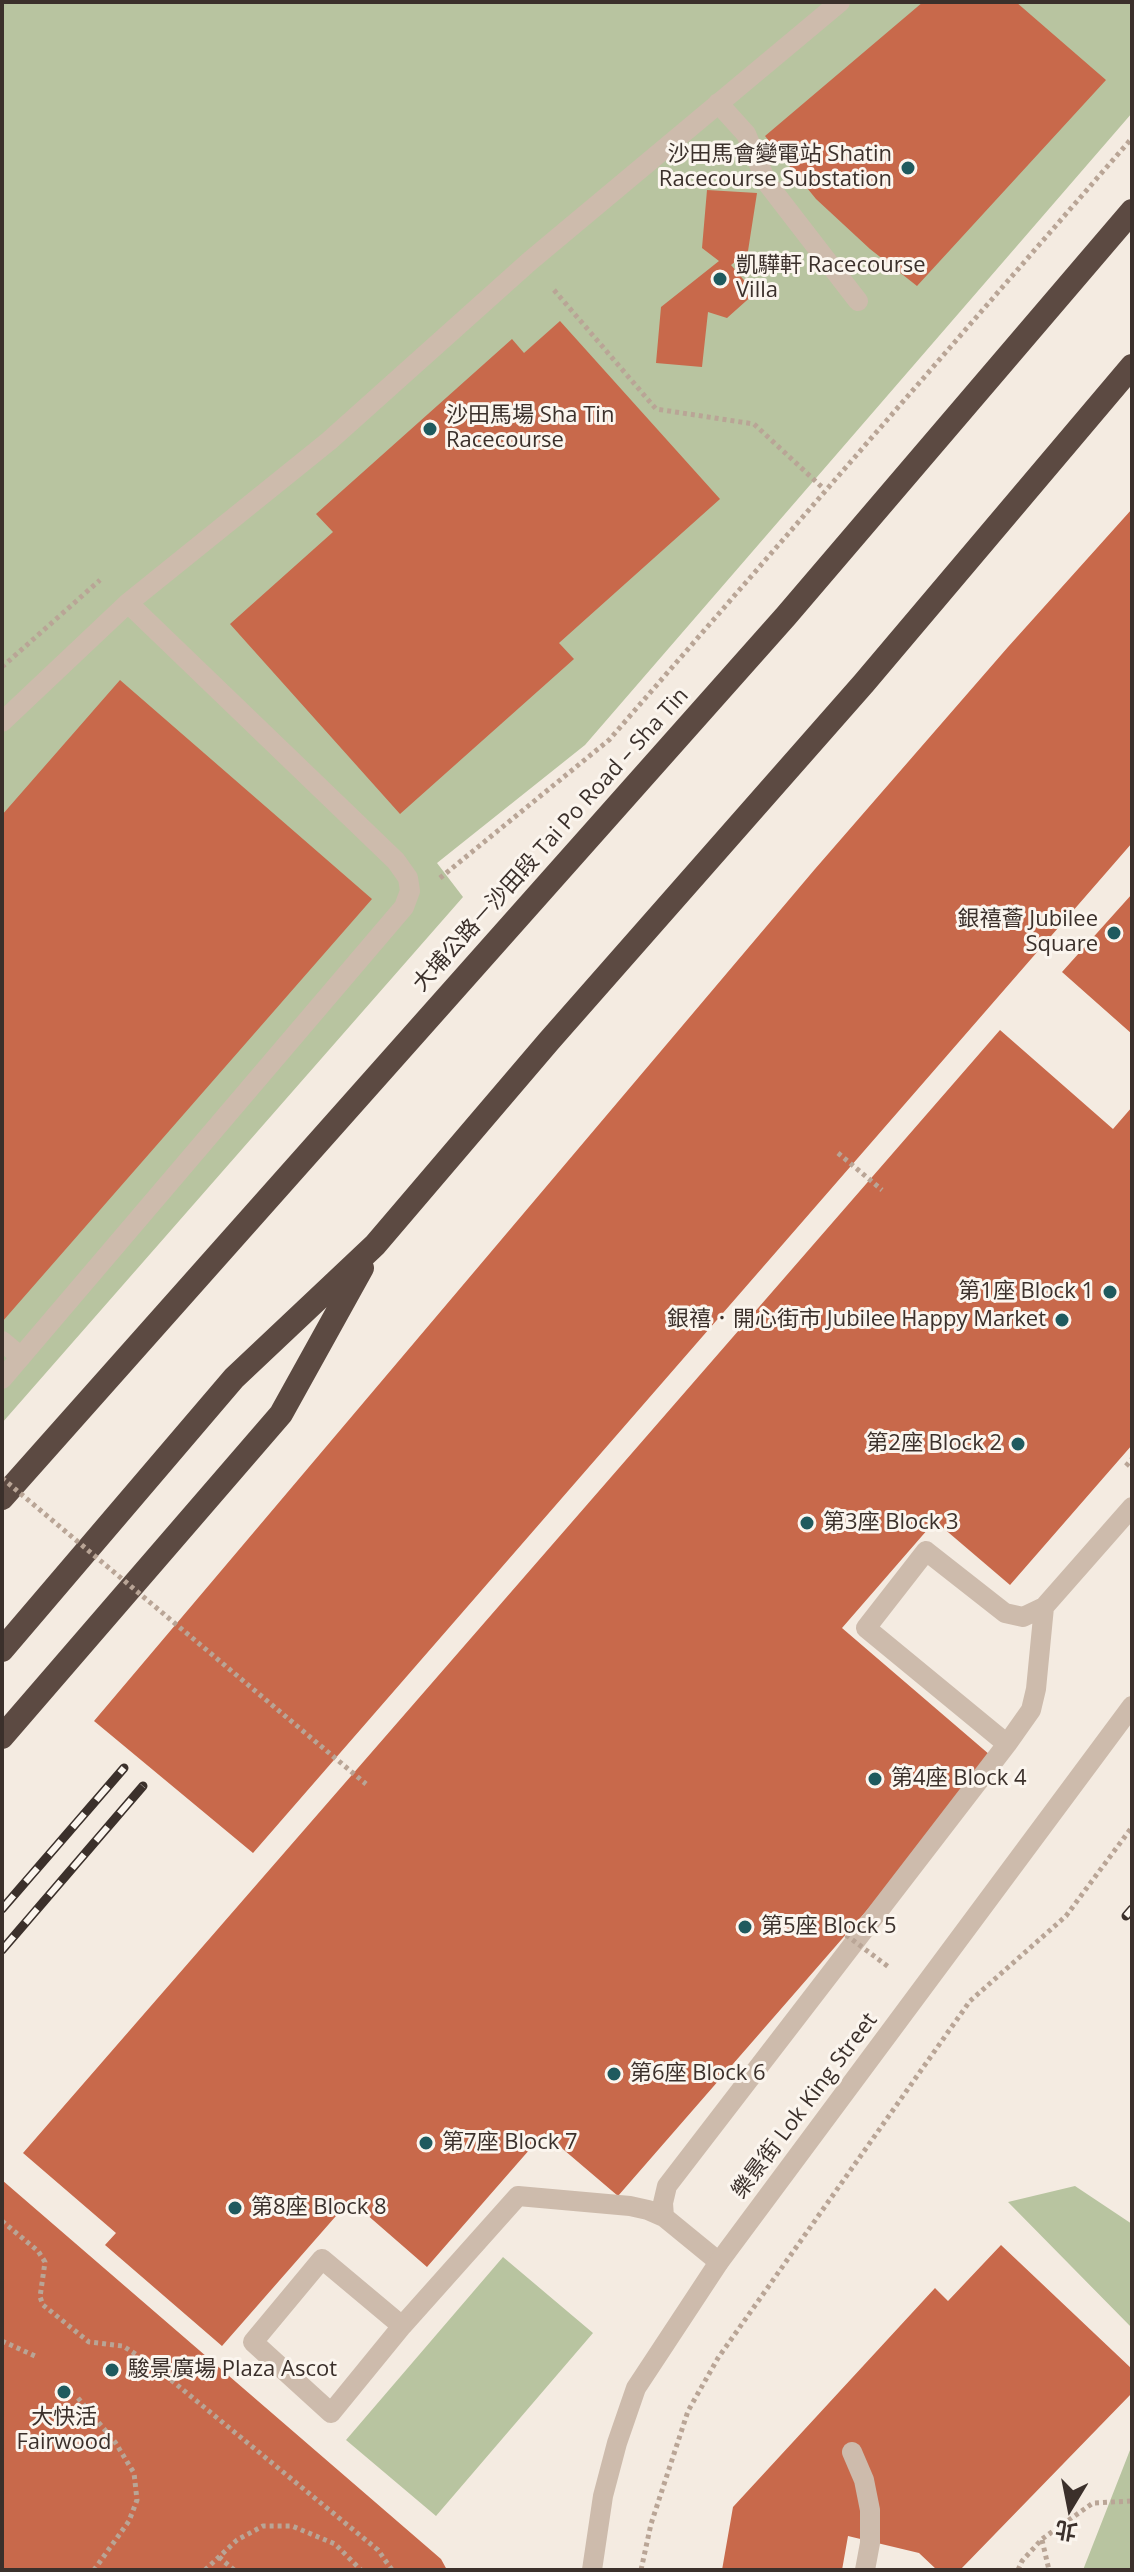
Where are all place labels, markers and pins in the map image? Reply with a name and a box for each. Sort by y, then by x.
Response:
place label: 沙田馬會變電站 Shatin Racecourse Substation [659,142,892,194]
marker: 沙田馬會變電站 Shatin Racecourse Substation [899,159,917,177]
place label: 凱驊軒 Racecourse Villa [736,253,926,304]
marker: 凱驊軒 Racecourse Villa [711,270,729,288]
place label: 沙田馬場 Sha Tin Racecourse [446,403,614,454]
marker: 沙田馬場 Sha Tin Racecourse [421,420,439,438]
place label: 銀禧薈 Jubilee Square [958,907,1098,958]
marker: 銀禧薈 Jubilee Square [1105,924,1123,942]
place label: 第1座 Block 1 [958,1279,1094,1305]
marker: 第1座 Block 1 [1101,1283,1119,1301]
place label: 銀禧．開心街市 Jubilee Happy Market [667,1307,1046,1333]
marker: 銀禧．開心街市 Jubilee Happy Market [1053,1311,1071,1329]
place label: 第2座 Block 2 [866,1431,1002,1457]
marker: 第2座 Block 2 [1009,1435,1027,1453]
place label: 第3座 Block 3 [823,1510,959,1536]
marker: 第3座 Block 3 [798,1514,816,1532]
place label: 第4座 Block 4 [891,1766,1027,1792]
marker: 第4座 Block 4 [866,1770,884,1788]
place label: 第5座 Block 5 [761,1914,897,1940]
marker: 第5座 Block 5 [736,1918,754,1936]
place label: 第6座 Block 6 [630,2061,766,2087]
marker: 第6座 Block 6 [605,2065,623,2083]
place label: 第7座 Block 7 [442,2130,578,2156]
marker: 第7座 Block 7 [417,2134,435,2152]
place label: 第8座 Block 8 [251,2195,387,2221]
marker: 第8座 Block 8 [226,2199,244,2217]
place label: 駿景廣場 Plaza Ascot [128,2357,337,2383]
marker: 駿景廣場 Plaza Ascot [103,2361,121,2379]
marker: 大快活 Fairwood [55,2383,73,2401]
place label: 大快活 Fairwood [16,2405,112,2456]

